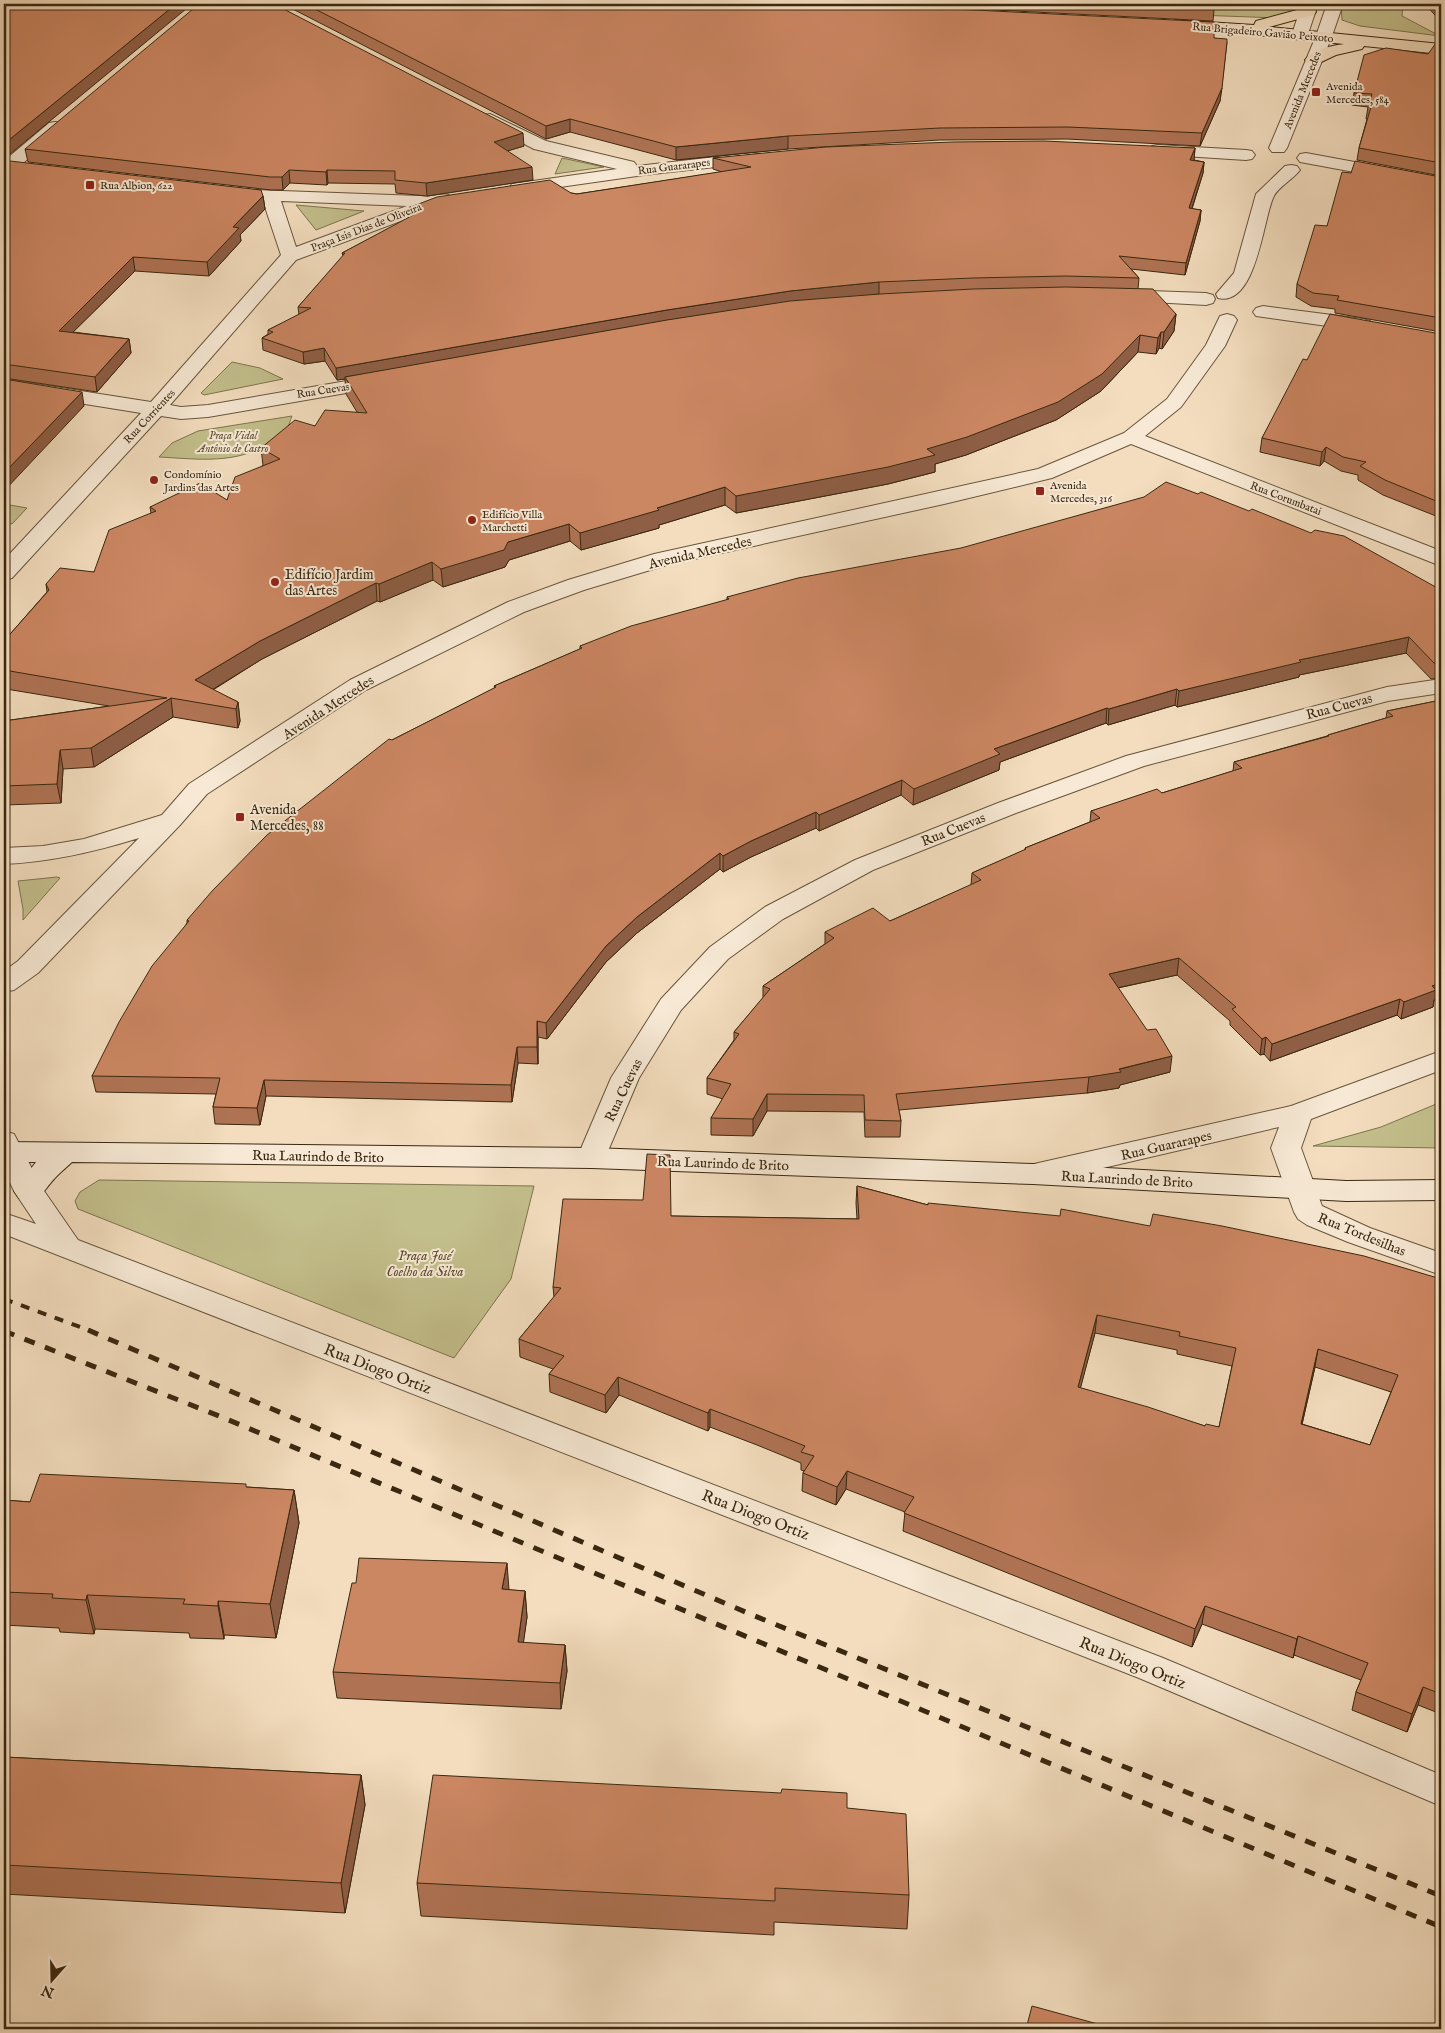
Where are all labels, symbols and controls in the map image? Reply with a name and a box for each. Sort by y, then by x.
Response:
street label: Rua Brigadeiro Gavião Peixoto [1192,20,1334,46]
street label: Avenida Mercedes [1281,49,1325,132]
place label: Avenida Mercedes, 584 [1325,80,1390,107]
marker: Avenida Mercedes, 584 [1310,86,1322,98]
street label: Rua Guararapes [637,156,711,178]
marker: Rua Albion, 622 [84,179,96,191]
place label: Rua Albion, 622 [100,179,172,193]
street label: Praça Isis Dias de Oliveira [309,200,424,256]
street label: Rua Cuevas [296,380,351,402]
street label: Rua Corrientes [121,386,179,447]
park label: Praça Vidal Antônio de Castro [197,429,268,456]
place label: Condomínio Jardins das Artes [162,468,239,495]
marker: Condomínio Jardins das Artes [148,474,160,486]
place label: Avenida Mercedes, 316 [1049,479,1112,506]
street label: Rua Corumbatai [1248,479,1323,519]
marker: Avenida Mercedes, 316 [1034,485,1046,497]
place label: Edifício Villa Marchetti [482,508,542,535]
marker: Edifício Villa Marchetti [466,514,478,526]
street label: Avenida Mercedes [646,532,754,574]
place label: Edifício Jardim das Artes [285,566,374,600]
marker: Edifício Jardim das Artes [269,576,281,588]
street label: Avenida Mercedes [279,672,378,745]
street label: Rua Cuevas [1304,689,1374,724]
place label: Avenida Mercedes, 88 [249,801,324,835]
street label: Rua Cuevas [919,809,988,851]
marker: Avenida Mercedes, 88 [234,811,246,823]
street label: Rua Cuevas [601,1056,647,1125]
street label: Rua Guararapes [1119,1127,1213,1165]
street label: Rua Laurindo de Brito [252,1147,385,1167]
street label: Rua Laurindo de Brito [657,1153,790,1175]
street label: Rua Laurindo de Brito [1061,1168,1194,1192]
street label: Rua Tordesilhas [1315,1209,1408,1261]
park label: Praça José Coelho da Silva [386,1247,464,1281]
street label: Rua Diogo Ortiz [321,1340,434,1400]
street label: Rua Diogo Ortiz [699,1486,812,1546]
street label: Rua Diogo Ortiz [1076,1633,1189,1694]
north arrow [28,1956,78,2006]
text: N [39,1981,58,2002]

